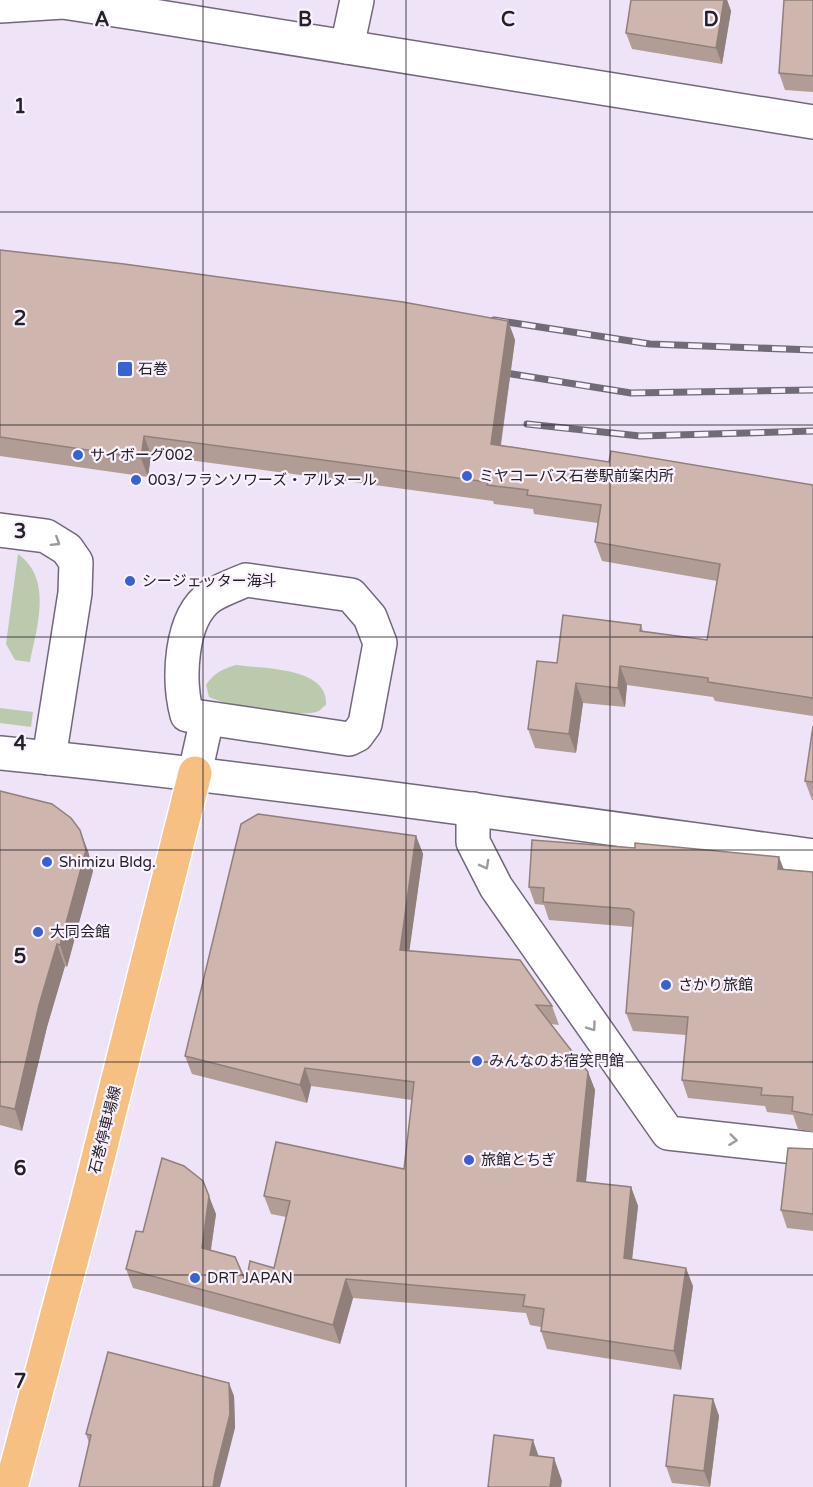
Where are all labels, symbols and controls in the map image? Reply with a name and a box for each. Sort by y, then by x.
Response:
text: A [95,8,110,32]
text: B [298,8,312,32]
text: C [501,8,515,32]
text: D [703,8,719,32]
text: 1 [14,95,26,119]
text: 2 [14,307,26,331]
marker: 石巻 [116,360,134,378]
place label: 石巻 [138,360,168,378]
place label: サイボーグ002 [90,446,193,464]
marker: サイボーグ002 [71,448,85,462]
place label: ミヤコーバス石巻駅前案内所 [479,467,674,485]
marker: ミヤコーバス石巻駅前案内所 [460,469,474,483]
place label: 003/フランソワーズ・アルヌール [148,471,377,489]
marker: 003/フランソワーズ・アルヌール [129,473,143,487]
text: 3 [14,520,26,544]
one-way arrow [50,535,60,547]
place label: シージェッター海斗 [142,572,277,590]
marker: シージェッター海斗 [123,574,137,588]
text: 4 [14,732,27,756]
place label: Shimizu Bldg. [59,853,156,871]
marker: Shimizu Bldg. [40,855,54,869]
one-way arrow [477,859,489,870]
place label: 大同会館 [50,923,110,941]
marker: 大同会館 [31,925,45,939]
text: 5 [14,945,26,969]
place label: さかり旅館 [678,976,753,994]
marker: さかり旅館 [659,978,673,992]
one-way arrow [585,1021,596,1032]
place label: みんなのお宿笑門館 [489,1052,624,1070]
marker: みんなのお宿笑門館 [470,1054,484,1068]
street label: 石巻停車場線 [85,1084,125,1176]
one-way arrow [728,1133,737,1146]
place label: 旅館とちぎ [481,1151,556,1169]
marker: 旅館とちぎ [462,1153,476,1167]
text: 6 [14,1157,26,1181]
place label: DRT JAPAN [207,1269,293,1287]
marker: DRT JAPAN [188,1271,202,1285]
text: 7 [14,1370,26,1394]

